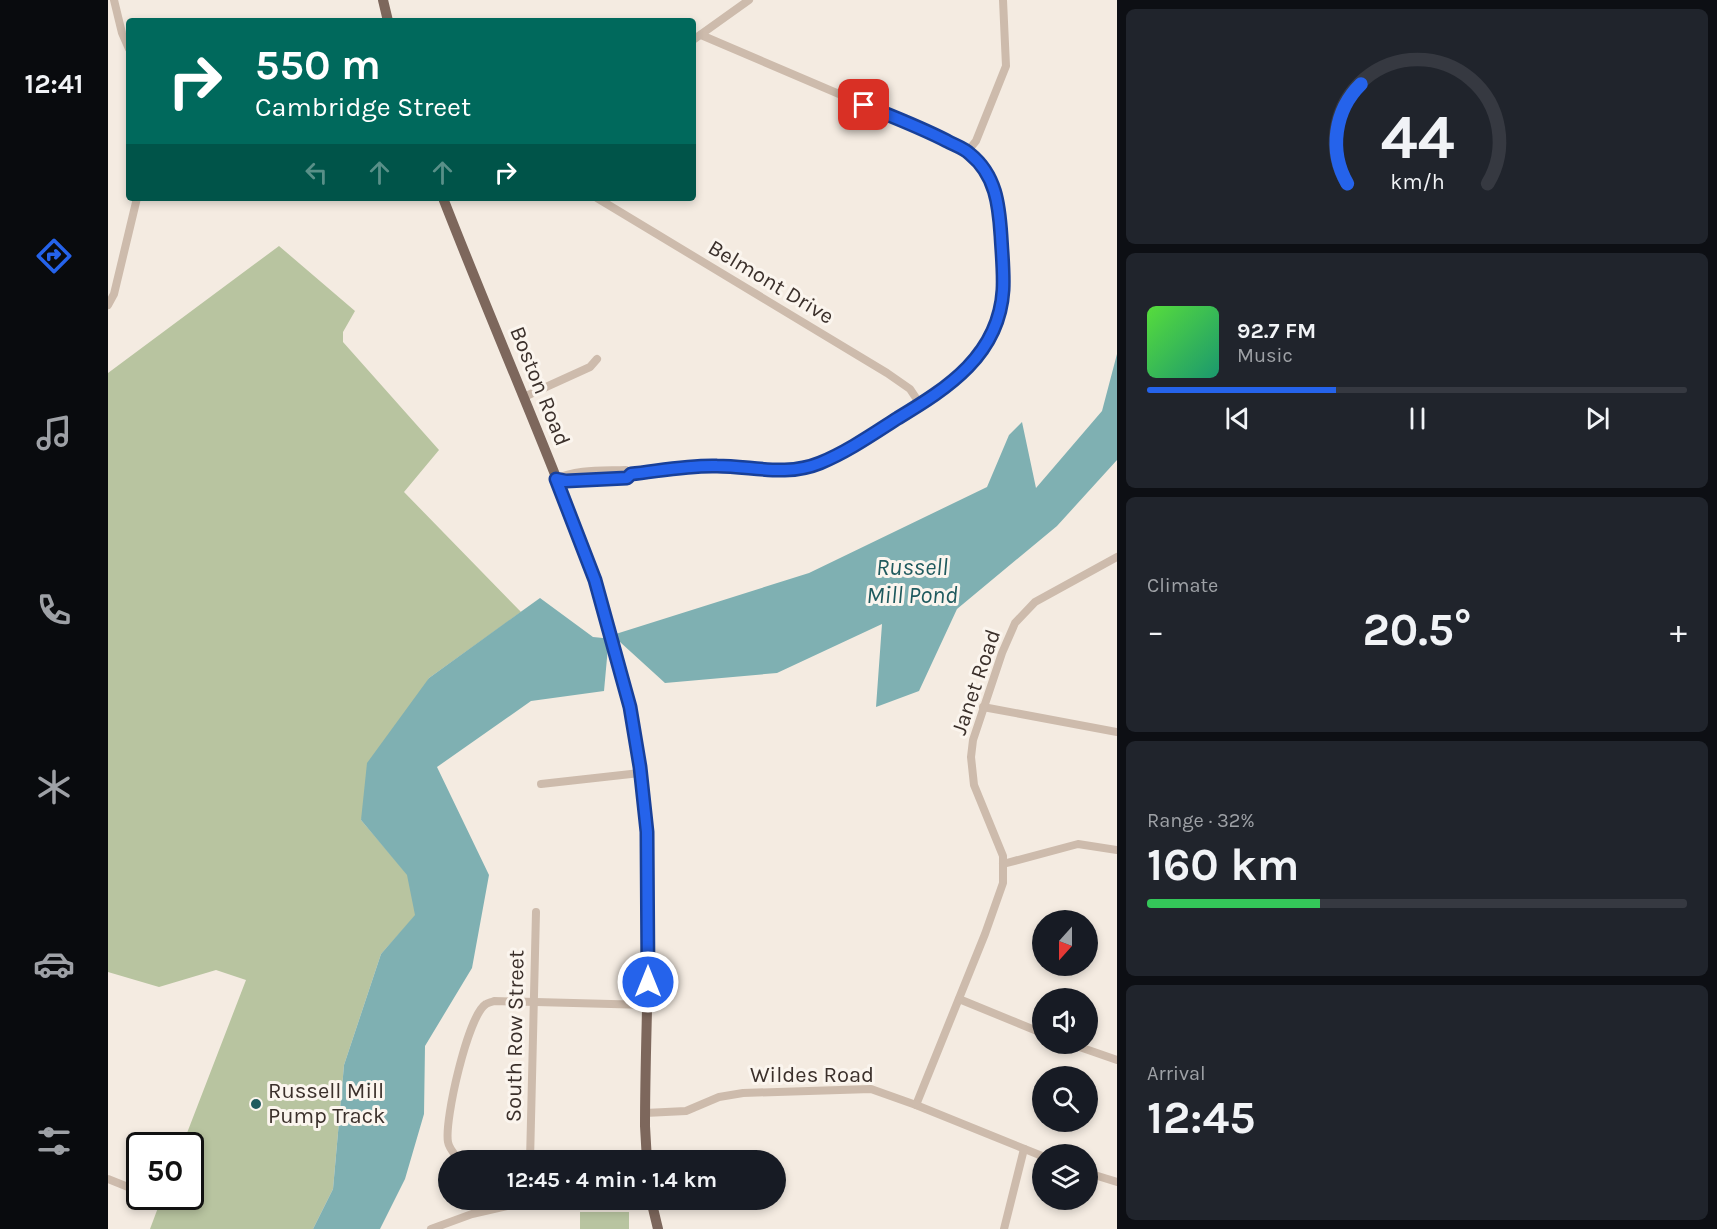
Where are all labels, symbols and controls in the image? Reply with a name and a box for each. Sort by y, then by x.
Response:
text: 550 m [255,40,381,90]
icon: right [156,42,234,120]
text: 12:41 [25,68,83,100]
pin [838,79,889,130]
icon: arrive [847,88,880,121]
text: Cambridge Street [255,91,471,123]
text: 44 [1380,101,1454,174]
icon: left [300,156,333,189]
icon: ahead [363,156,396,189]
icon: ahead [426,156,459,189]
icon: right [489,156,522,189]
text: km/h [1390,169,1444,194]
street label: Belmont Drive [703,234,839,330]
icon: directions [33,235,75,277]
text: 92.7 FM [1237,318,1316,344]
street label: Boston Road [504,322,576,450]
text: Music [1237,344,1293,367]
icon: previous [1221,402,1254,435]
icon: pause [1401,402,1434,435]
icon: next [1581,402,1614,435]
icon: music [33,412,75,454]
water label: Russell Mill Pond [866,553,958,609]
text: Climate [1147,574,1218,597]
icon: phone [33,589,75,631]
text: 20.5° [1362,604,1472,656]
text: − [1147,612,1164,650]
text: + [1670,612,1687,650]
street label: Janet Road [946,626,1006,738]
icon: climate [33,766,75,808]
text: Range · 32% [1147,809,1255,832]
text: 160 km [1147,839,1300,891]
north arrow [1032,910,1098,976]
map controls [1032,910,1098,1210]
icon: car [33,943,75,985]
street label: South Row Street [500,950,530,1122]
position arrow [616,950,680,1014]
button: sound [1032,988,1098,1054]
street label: Wildes Road [750,1062,874,1088]
text: Arrival [1147,1062,1206,1085]
button: search [1032,1066,1098,1132]
place label: Russell Mill Pump Track [268,1078,385,1129]
text: 12:45 [1147,1092,1255,1144]
marker: Russell Mill Pump Track [249,1097,263,1111]
icon: filters [33,1120,75,1162]
speed limit sign: 50 [126,1132,204,1210]
button: layers [1032,1144,1098,1210]
text: 12:45 · 4 min · 1.4 km [507,1167,717,1193]

